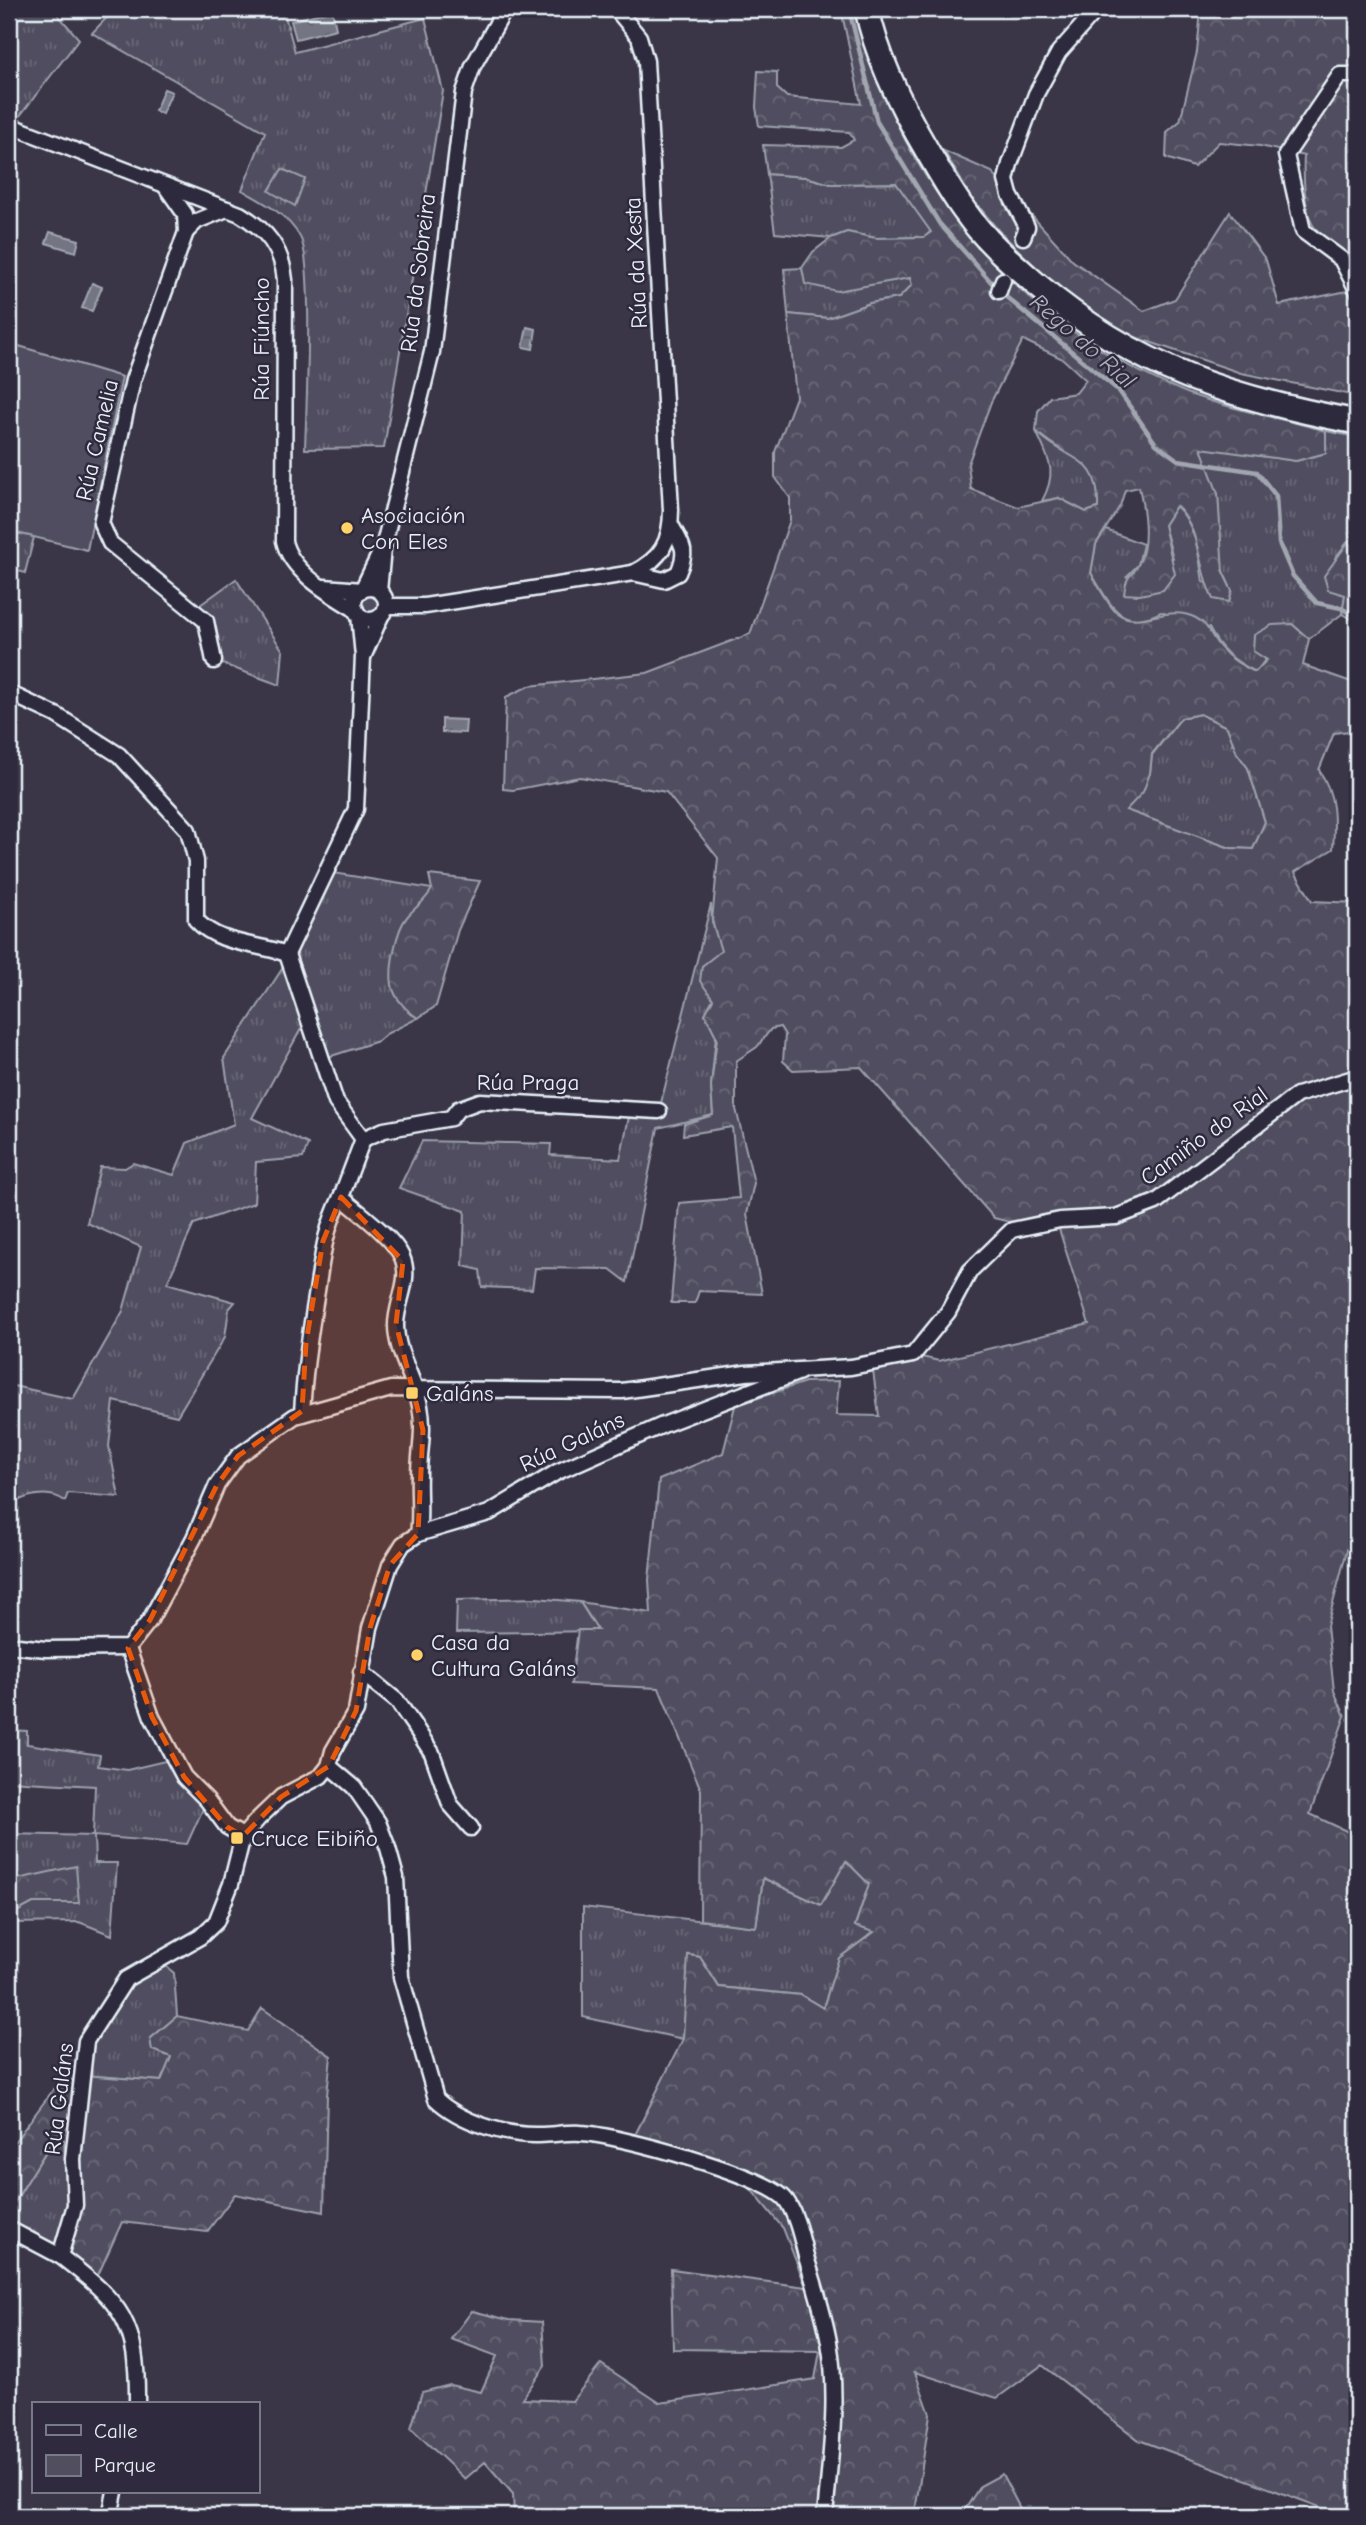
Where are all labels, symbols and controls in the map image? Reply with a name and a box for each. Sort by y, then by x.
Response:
street label: Rúa da Sobreira [395,192,441,354]
street label: Rúa da Xesta [619,197,653,329]
street label: Rúa Fiúncho [248,277,275,401]
water label: Rego do Rial [1025,288,1142,395]
street label: Rúa Camelia [70,377,124,503]
place label: Asociación Con Eles [361,502,465,555]
marker: Asociación Con Eles [339,520,355,536]
street label: Rúa Praga [477,1069,579,1096]
street label: Camiño do Rial [1135,1081,1273,1191]
place label: Galáns [426,1380,494,1407]
marker: Galáns [404,1385,420,1401]
street label: Rúa Galáns [515,1406,629,1478]
place label: Casa da Cultura Galáns [431,1629,576,1682]
marker: Casa da Cultura Galáns [409,1647,425,1663]
place label: Cruce Eibiño [251,1825,378,1852]
marker: Cruce Eibiño [229,1830,245,1846]
street label: Rúa Galáns [39,2042,79,2156]
legend [32,2402,259,2494]
text: Calle [94,2419,137,2443]
text: Parque [94,2453,156,2477]

